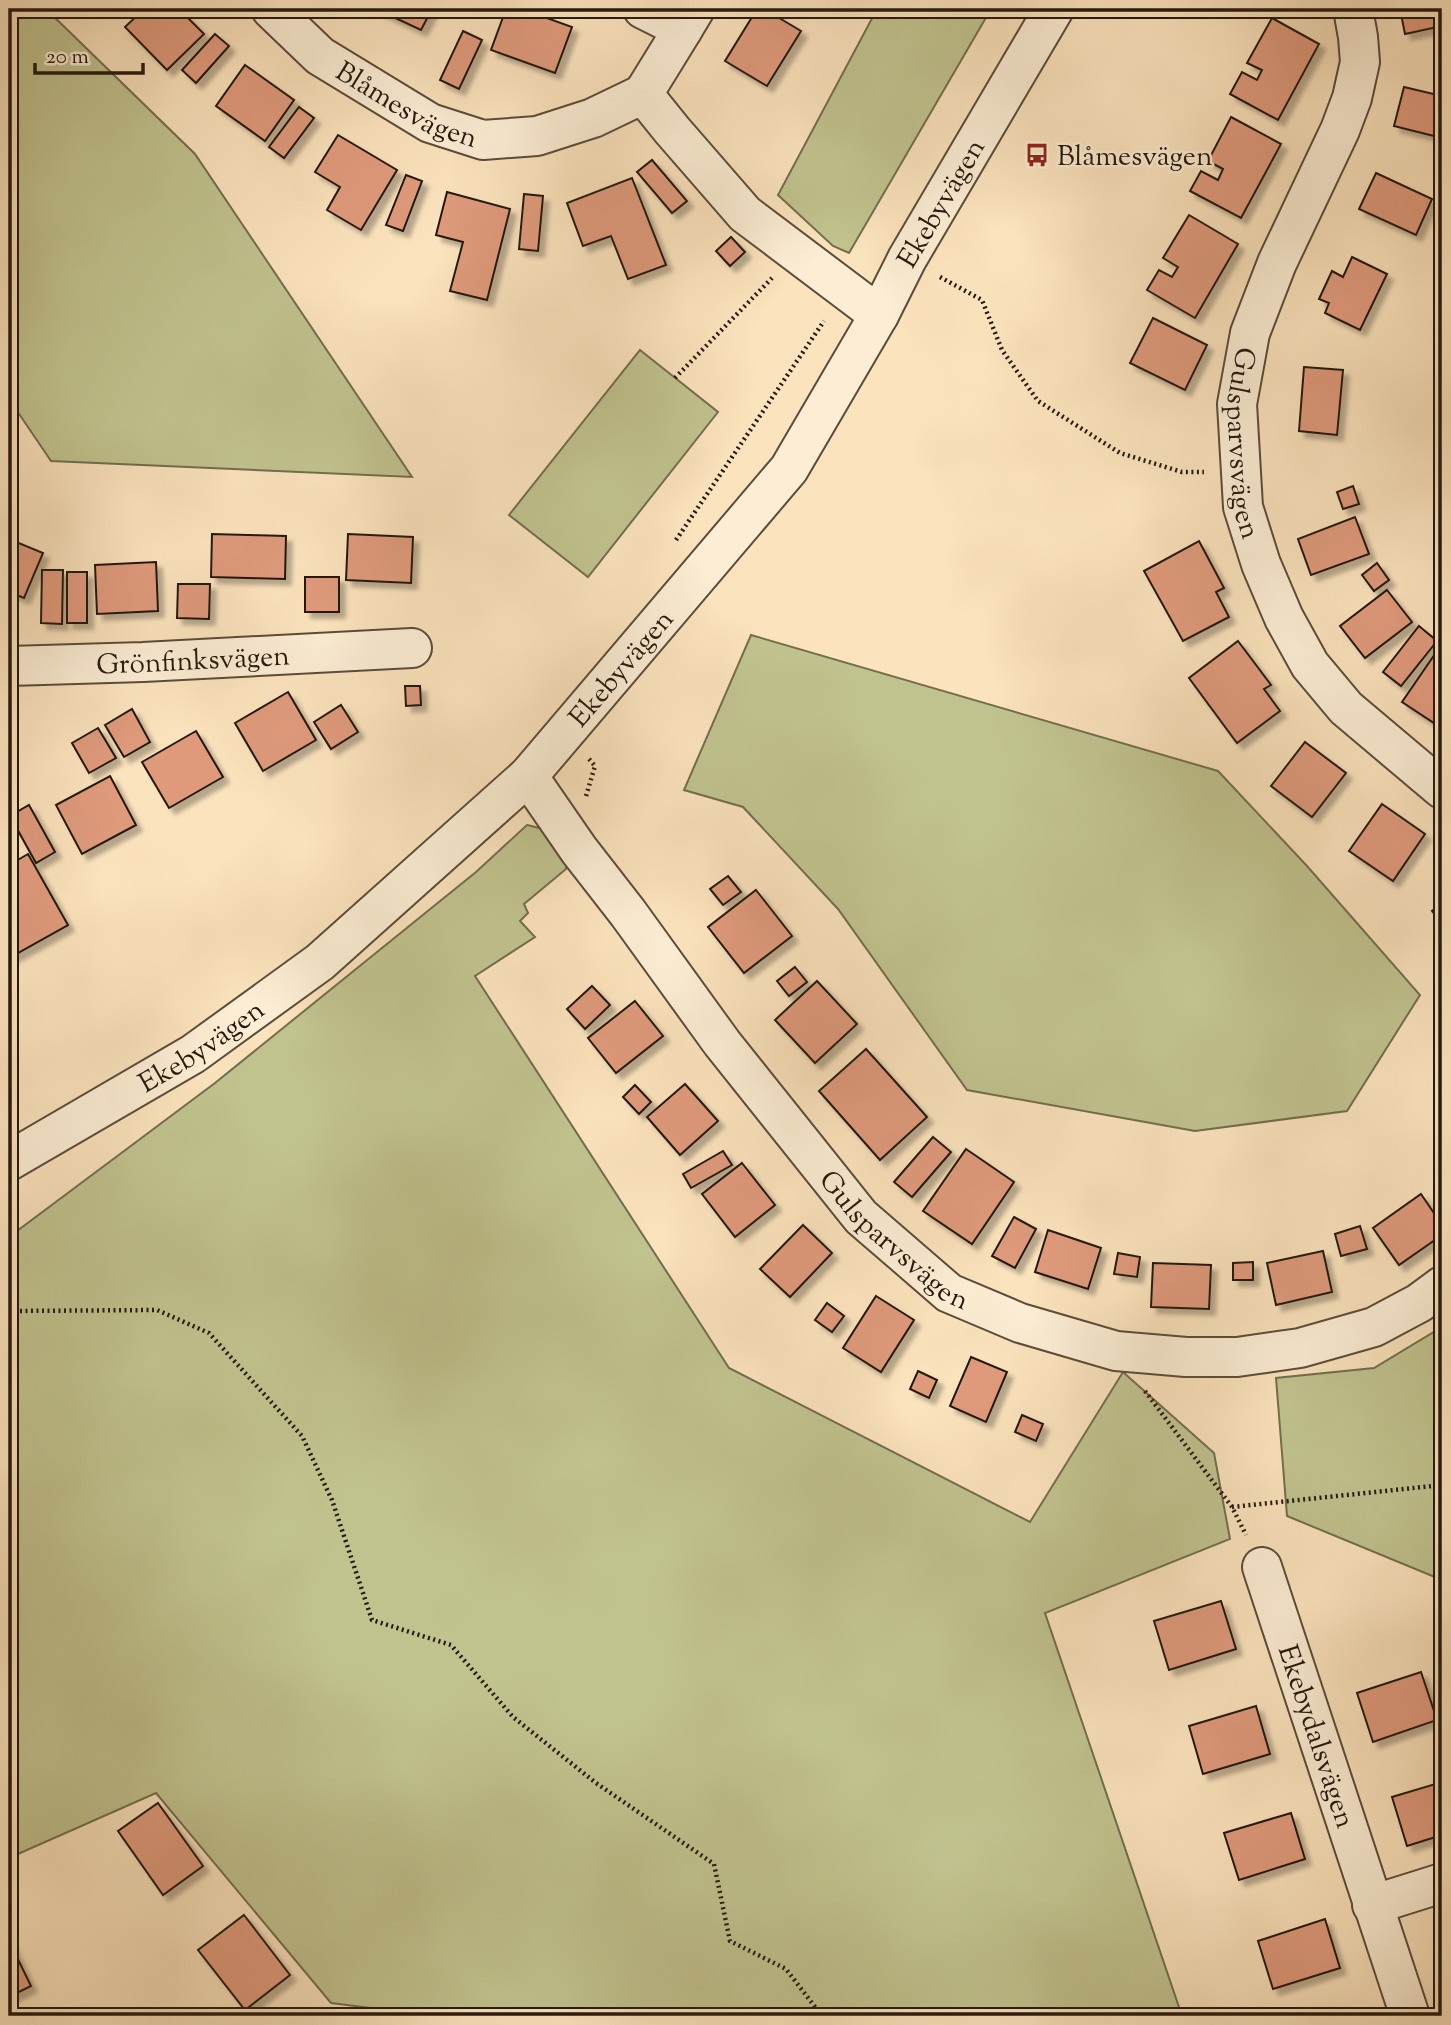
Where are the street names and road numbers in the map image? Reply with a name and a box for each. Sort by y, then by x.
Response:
street label: Blåmesvägen [327,53,482,160]
street label: Ekebyvägen [889,132,996,276]
street label: Gulsparvsvägen [1214,344,1269,545]
street label: Ekebyvägen [561,602,684,737]
street label: Grönfinksvägen [96,637,291,686]
street label: Ekebyvägen [132,992,274,1104]
street label: Gulsparvsvägen [808,1163,974,1322]
street label: Ekebydalsvägen [1266,1640,1364,1834]

